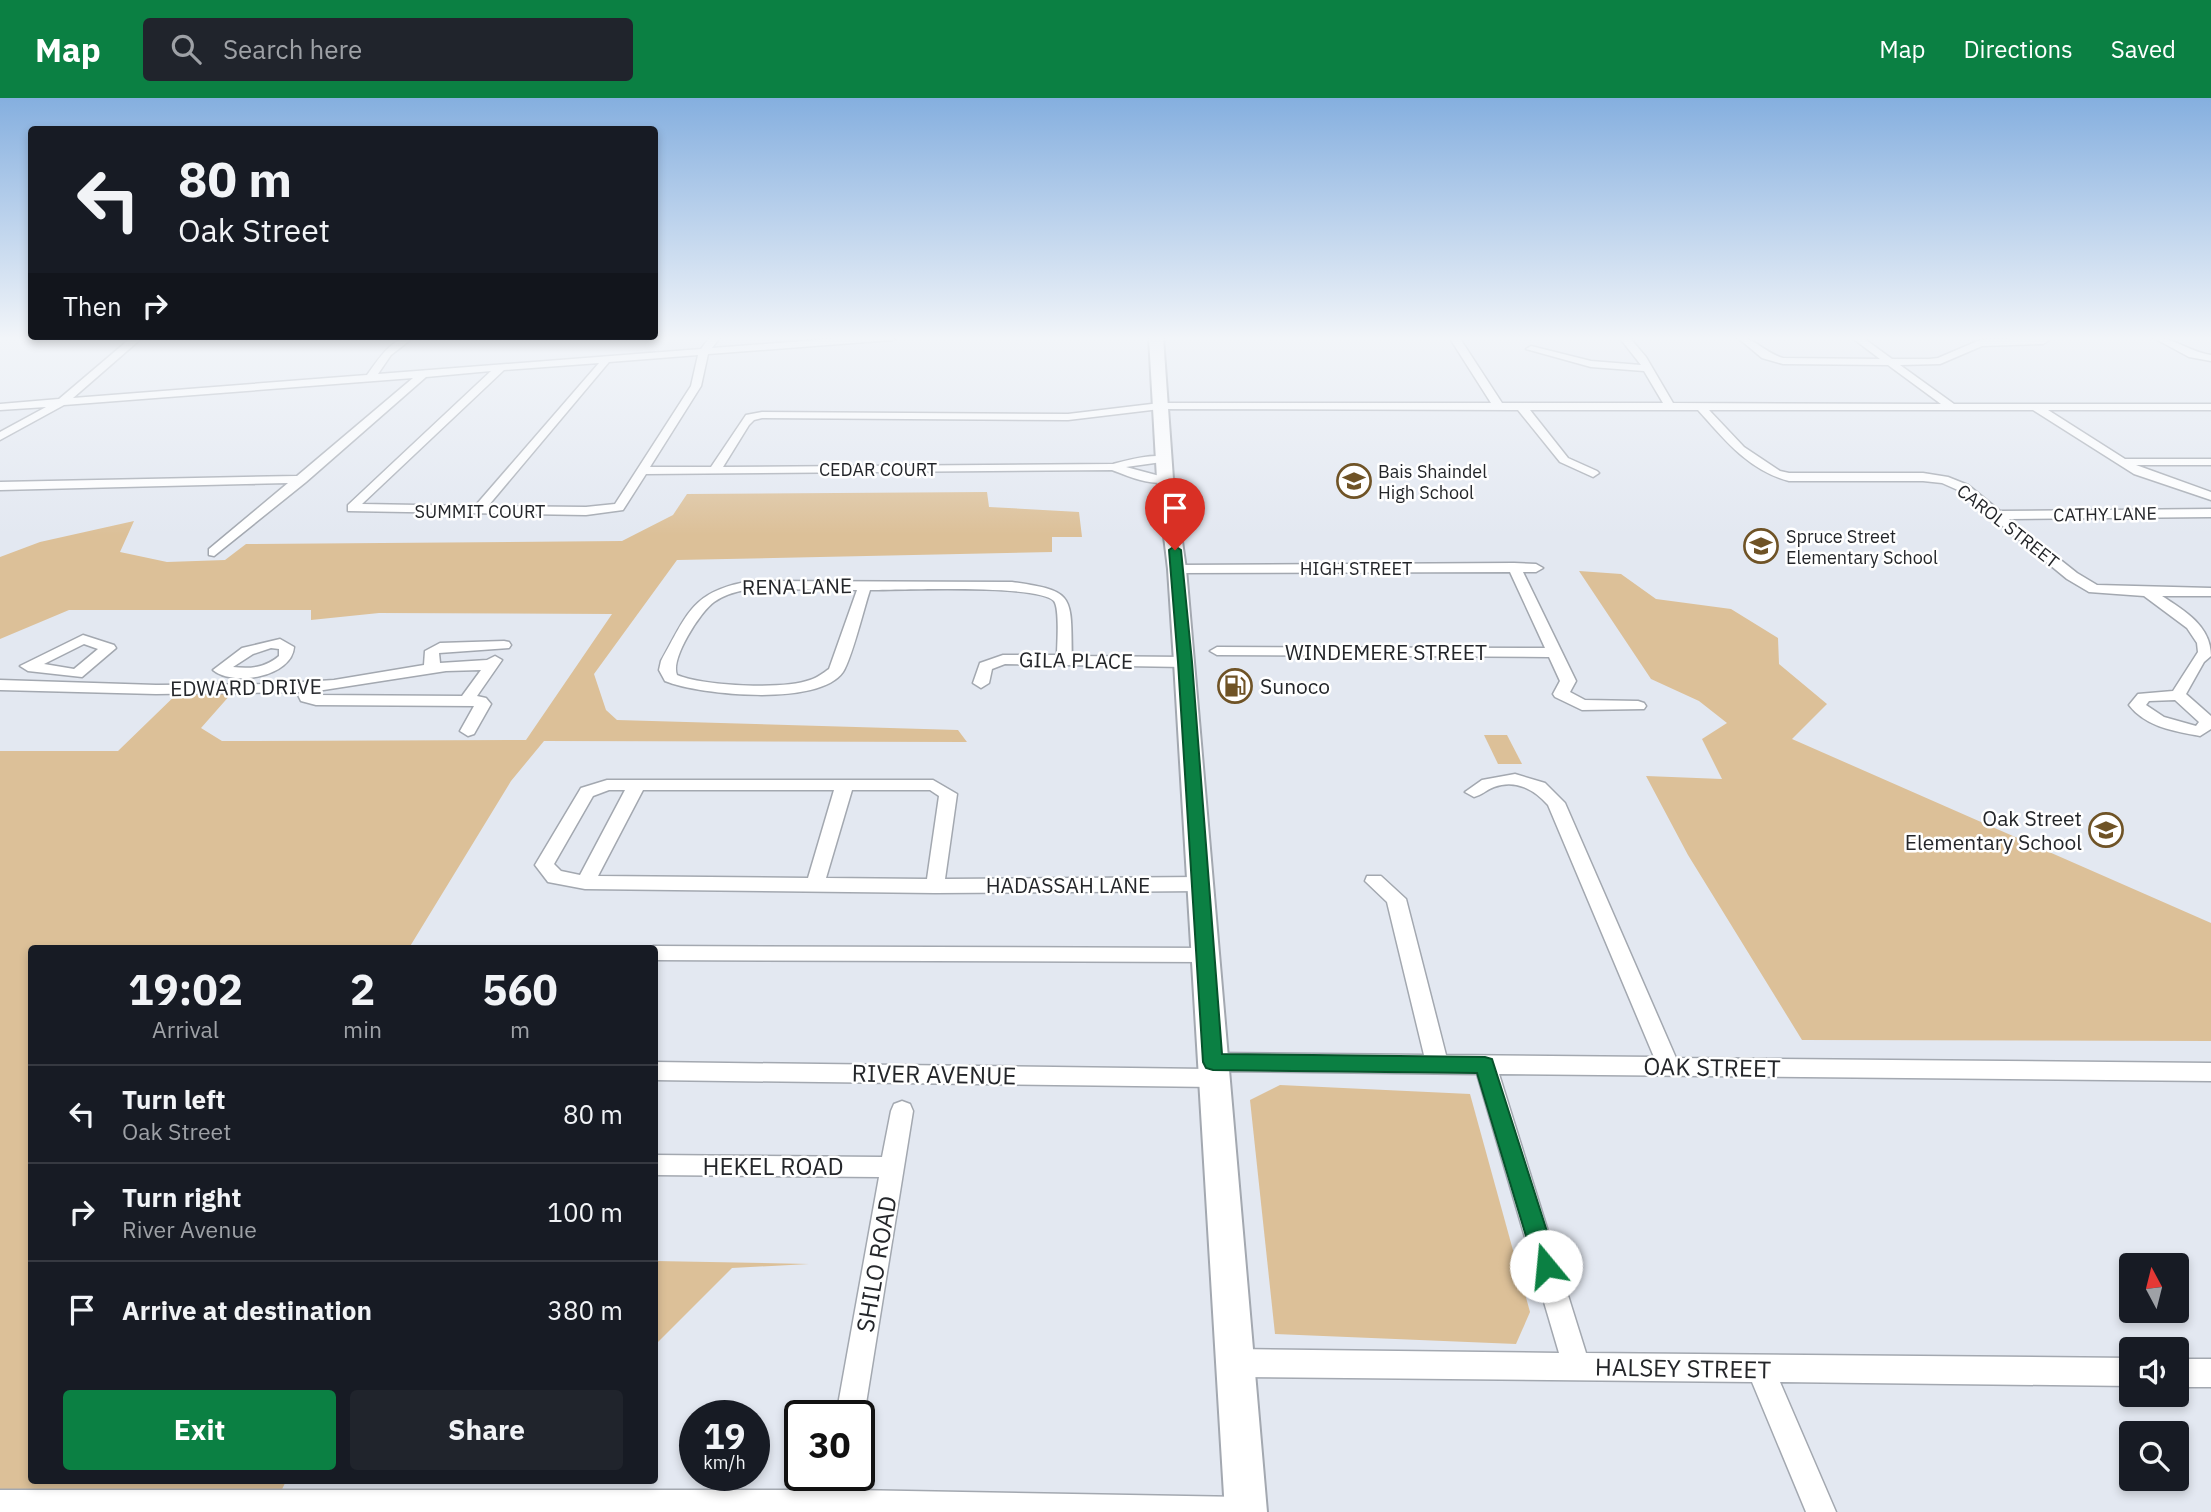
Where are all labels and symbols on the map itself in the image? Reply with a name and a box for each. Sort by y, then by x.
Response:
street label: CEDAR COURT [819,458,937,481]
place label: Bais Shaindel High School [1378,460,1487,504]
school or university icon: Bais Shaindel High School [1335,462,1373,500]
pin [1145,478,1205,550]
street label: CAROL STREET [1952,479,2064,573]
street label: SUMMIT COURT [415,500,545,523]
street label: CATHY LANE [2053,502,2157,526]
place label: Spruce Street Elementary School [1786,525,1938,569]
school or university icon: Spruce Street Elementary School [1742,527,1780,565]
street label: HIGH STREET [1300,557,1412,580]
street label: RENA LANE [742,571,852,601]
street label: WINDEMERE STREET [1285,638,1487,666]
street label: GILA PLACE [1019,645,1133,675]
fuel station icon: Sunoco [1216,667,1254,705]
street label: EDWARD DRIVE [170,672,322,702]
place label: Sunoco [1260,672,1330,700]
place label: Oak Street Elementary School [1905,804,2082,856]
school or university icon: Oak Street Elementary School [2087,811,2125,849]
street label: HADASSAH LANE [986,871,1150,899]
street label: OAK STREET [1643,1050,1781,1084]
street label: RIVER AVENUE [851,1057,1017,1091]
street label: HEKEL ROAD [702,1150,844,1182]
street label: SHILO ROAD [848,1193,904,1335]
position arrow [1509,1229,1583,1303]
north arrow [2119,1253,2189,1323]
street label: HALSEY STREET [1595,1350,1772,1386]
speed limit sign: 30 [784,1400,875,1491]

